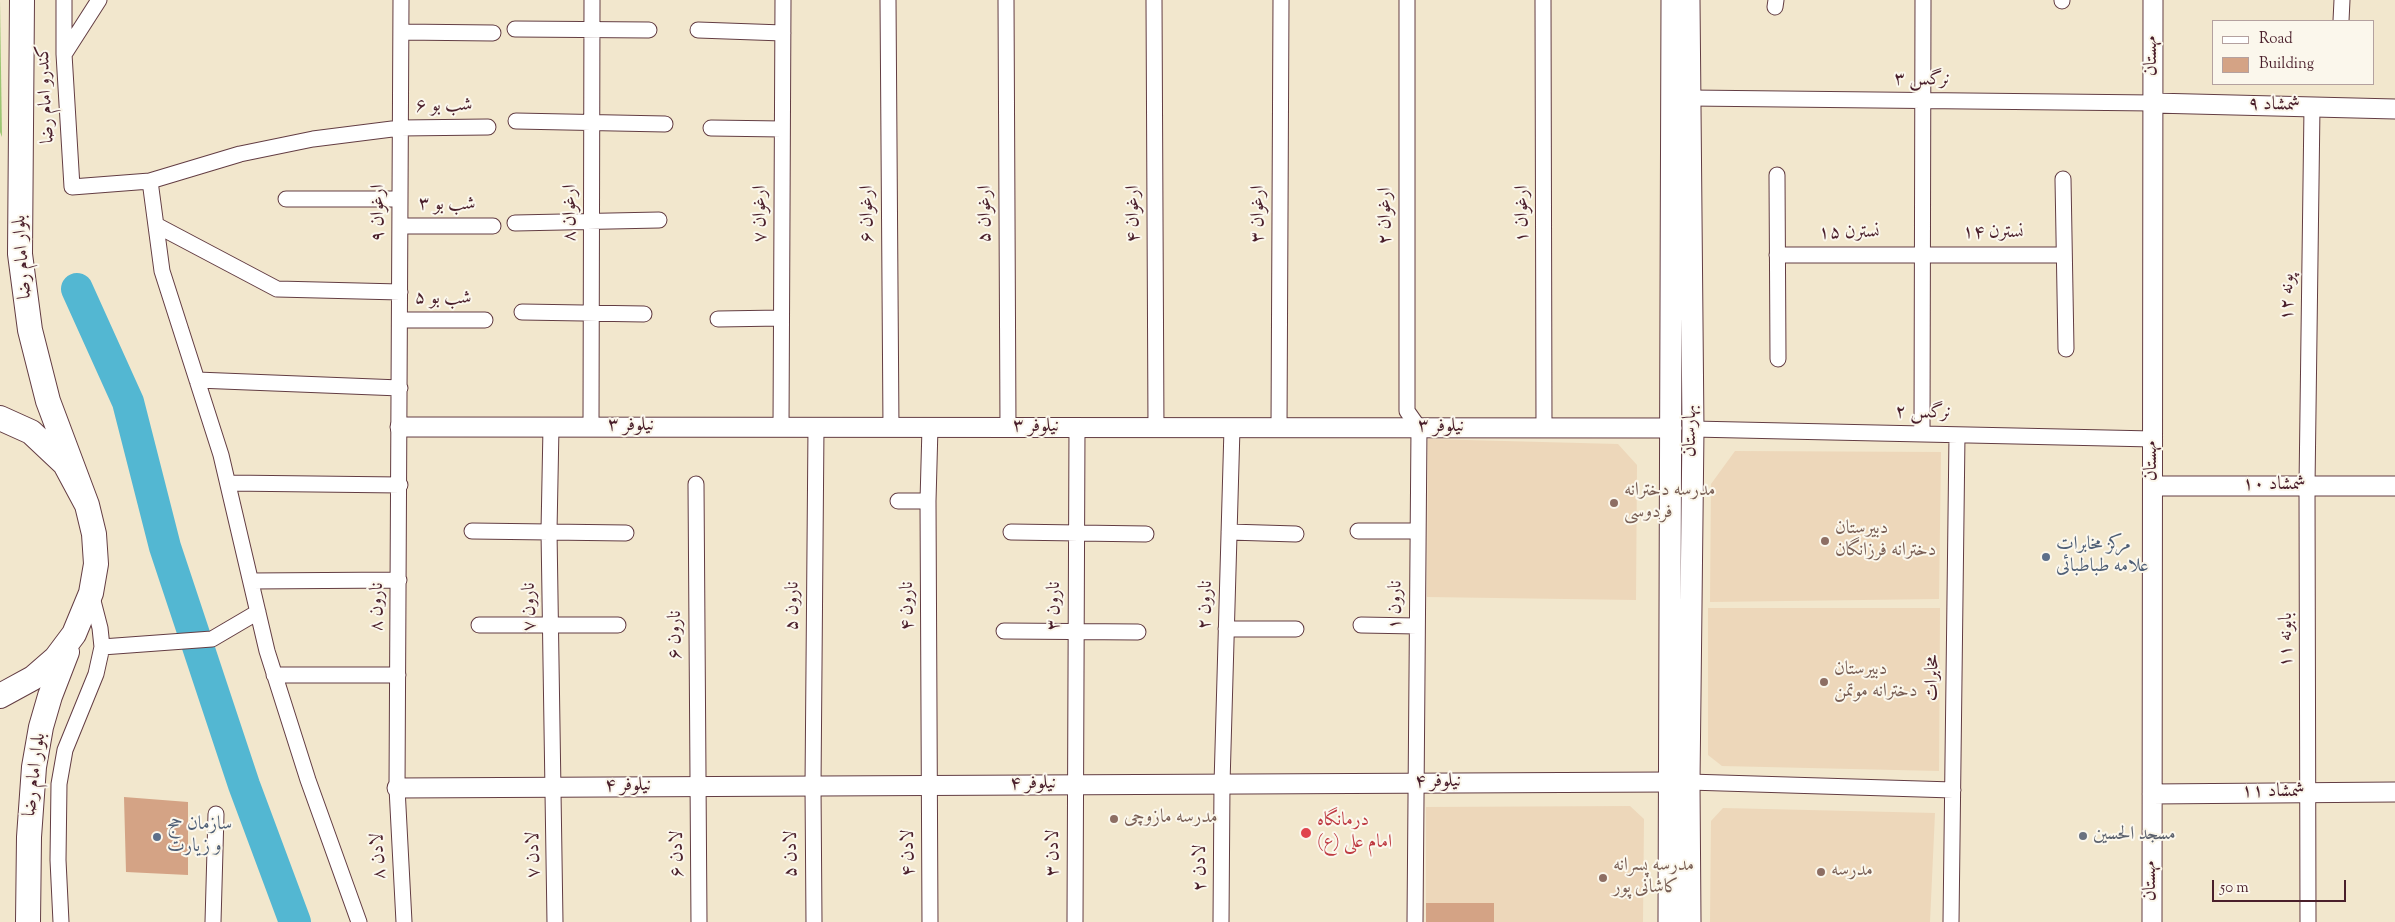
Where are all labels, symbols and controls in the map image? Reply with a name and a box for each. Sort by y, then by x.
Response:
legend [2212,20,2375,85]
text: Road [2259,29,2293,50]
street label: مهستان [2142,36,2164,76]
street label: کندرو امام رضا [33,44,61,144]
text: Building [2259,54,2314,75]
street label: نرگس ۳ [1894,69,1950,93]
street label: شمشاد ۹ [2248,94,2300,118]
street label: شب بو ۶ [415,95,473,119]
street label: ارغوان ۹ [369,184,391,242]
street label: ارغوان ۸ [561,184,583,242]
street label: ارغوان ۷ [751,185,773,243]
street label: ارغوان ۶ [858,185,880,243]
street label: ارغوان ۵ [976,185,998,243]
street label: ارغوان ۴ [1124,185,1146,243]
street label: ارغوان ۳ [1249,185,1271,243]
street label: ارغوان ۱ [1513,185,1535,243]
street label: ارغوان ۲ [1376,187,1398,245]
street label: شب بو ۳ [419,195,475,217]
street label: بلوار امام رضا [10,214,38,300]
street label: نسترن ۱۵ [1818,222,1880,246]
street label: نسترن ۱۴ [1962,223,2024,245]
street label: پونه ۱۲ [2277,273,2301,321]
street label: شب بو ۵ [415,289,471,311]
street label: نرگس ۲ [1895,402,1951,426]
street label: بهارستان [1681,405,1703,457]
street label: نیلوفر ۳ [608,416,654,438]
street label: نیلوفر ۳ [1013,417,1059,439]
street label: نیلوفر ۳ [1418,417,1464,439]
street label: مهستان [2142,441,2164,481]
street label: شمشاد ۱۰ [2242,475,2306,497]
place label: مدرسه دخترانه فردوسی [1624,481,1715,525]
marker: مدرسه دخترانه فردوسی [1608,497,1620,509]
place label: دبیرستان دخترانه فرزانگان [1835,519,1936,563]
marker: دبیرستان دخترانه فرزانگان [1819,535,1831,547]
place label: مرکز مخابرات علامه طباطبائی [2056,535,2149,579]
marker: مرکز مخابرات علامه طباطبائی [2040,551,2052,563]
street label: نارون ۲ [1195,580,1219,630]
street label: نارون ۱ [1385,580,1409,630]
street label: نارون ۵ [782,581,806,631]
street label: نارون ۴ [898,581,920,631]
street label: نارون ۳ [1045,581,1067,631]
street label: نارون ۸ [368,582,390,632]
street label: نارون ۷ [519,582,543,632]
street label: نارون ۶ [666,610,688,660]
street label: بابونه ۱۱ [2277,612,2299,668]
street label: مخابرات [1922,655,1946,701]
place label: دبیرستان دخترانه موتمن [1834,660,1917,704]
marker: دبیرستان دخترانه موتمن [1818,676,1830,688]
street label: بلوار امام رضا [20,732,52,818]
street label: نیلوفر ۴ [1415,772,1461,794]
street label: نیلوفر ۴ [1010,774,1056,796]
street label: نیلوفر ۴ [605,776,651,798]
street label: شمشاد ۱۱ [2241,782,2305,804]
place label: مدرسه مازوچی [1124,808,1218,830]
place label: درمانگاه امام علی (ع) [1317,811,1392,855]
marker: مدرسه مازوچی [1108,813,1120,825]
place label: سازمان حج و زیارت [167,815,232,859]
place label: مسجد الحسین [2093,825,2176,847]
marker: درمانگاه امام علی (ع) [1299,826,1313,840]
street label: لادن ۴ [899,830,921,876]
street label: لادن ۳ [1044,830,1066,876]
marker: مسجد الحسین [2077,830,2089,842]
marker: سازمان حج و زیارت [151,831,163,843]
street label: لادن ۷ [523,831,547,879]
street label: لادن ۶ [668,831,690,877]
street label: لادن ۵ [782,831,804,877]
street label: لادن ۸ [367,832,393,880]
street label: لادن ۲ [1191,845,1213,891]
place label: مدرسه پسرانه کاشانی پور [1613,856,1694,900]
place label: مدرسه [1831,861,1873,883]
street label: مهستان [2141,861,2163,901]
marker: مدرسه [1815,866,1827,878]
scale bar [2215,870,2349,902]
marker: مدرسه پسرانه کاشانی پور [1597,872,1609,884]
text: 50 m [2220,878,2249,899]

